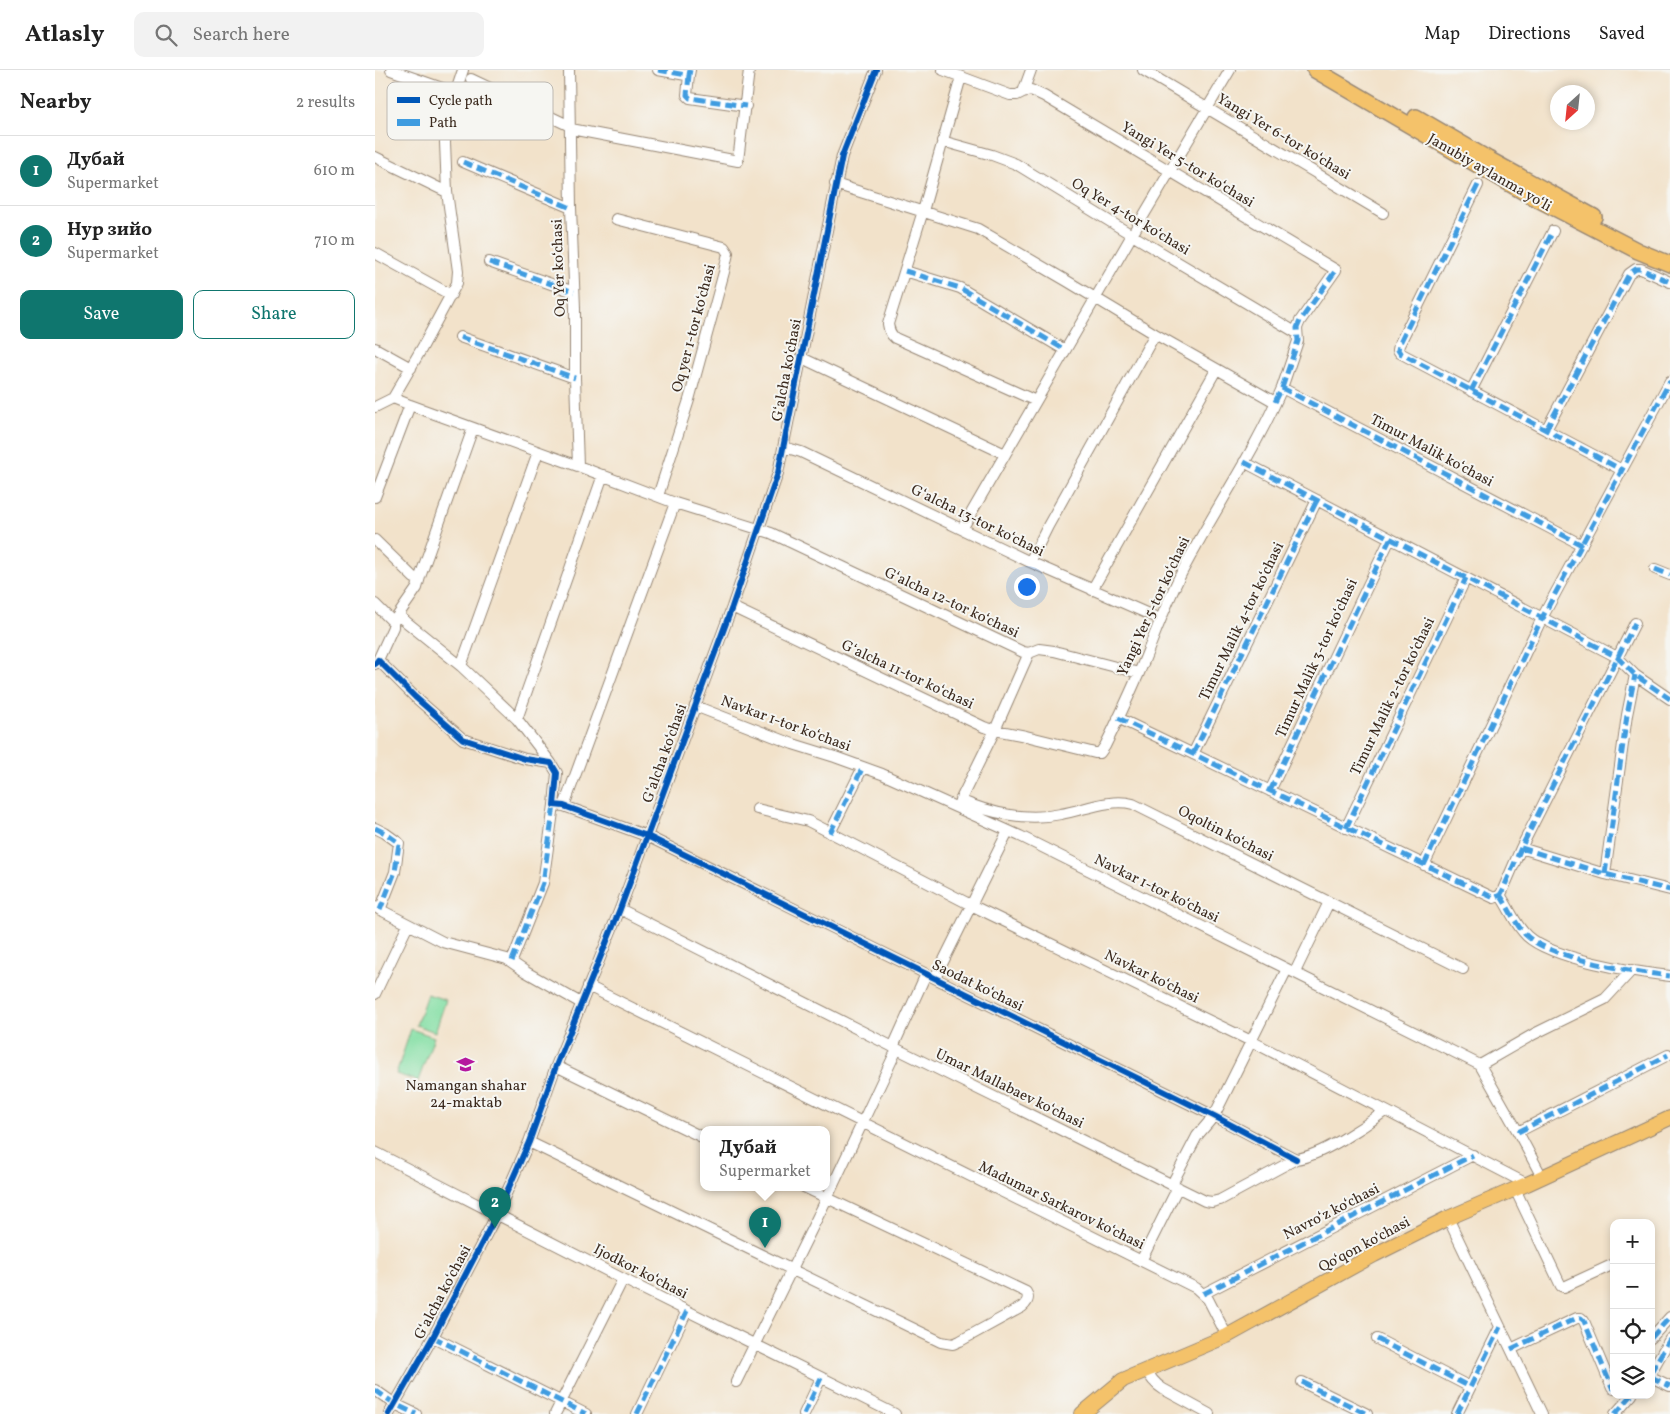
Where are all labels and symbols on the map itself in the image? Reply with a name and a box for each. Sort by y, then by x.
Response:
legend [387,82,553,140]
north arrow [1550,85,1595,130]
street label: Yangi Yer 6-tor koʻchasi [1212,89,1354,186]
text: Cycle path [429,92,493,111]
text: Path [429,114,457,133]
street label: Yangi Yer 5-tor koʻchasi [1117,117,1258,213]
street label: Janubiy aylanma yoʻli [1423,129,1555,217]
street label: Oq Yer 4-tor koʻchasi [1067,173,1194,261]
street label: Oq Yer koʻchasi [547,219,572,317]
street label: Oq yer 1-tor koʻchasi [667,262,722,395]
street label: Gʻalcha koʻchasi [767,317,808,423]
street label: Timur Malik koʻchasi [1366,410,1497,493]
street label: Gʻalcha 13-tor koʻchasi [907,480,1048,563]
street label: Yangi Yer 5-tor koʻchasi [1113,533,1196,680]
street label: Timur Malik 4-tor koʻchasi [1195,539,1290,704]
street label: Gʻalcha 12-tor koʻchasi [880,563,1022,644]
your location [1014,574,1040,600]
street label: Timur Malik 3-tor koʻchasi [1271,576,1364,742]
street label: Timur Malik 2-tor koʻchasi [1346,614,1441,779]
street label: Gʻalcha 11-tor koʻchasi [838,635,977,715]
street label: Navkar 1-tor koʻchasi [718,691,853,758]
street label: Gʻalcha koʻchasi [638,701,693,806]
street label: Oqoltin koʻchasi [1174,801,1277,868]
street label: Navkar 1-tor koʻchasi [1090,850,1222,929]
street label: Navkar koʻchasi [1101,945,1202,1009]
street label: Saodat koʻchasi [928,955,1027,1018]
street label: Umar Mallabaev koʻchasi [931,1044,1087,1135]
school or university icon: Namangan shahar 24-maktab [456,1054,476,1074]
place label: Namangan shahar 24-maktab [406,1076,526,1114]
street label: Madumar Sarkarov koʻchasi [975,1157,1148,1256]
street label: Navroʻz koʻchasi [1280,1179,1384,1246]
pin: 2 [479,1187,511,1228]
pin: 1 [749,1207,781,1248]
street label: Qoʻqon koʻchasi [1315,1212,1414,1278]
street label: Ijodkor koʻchasi [590,1240,691,1305]
street label: Gʻalcha koʻchasi [410,1242,477,1344]

